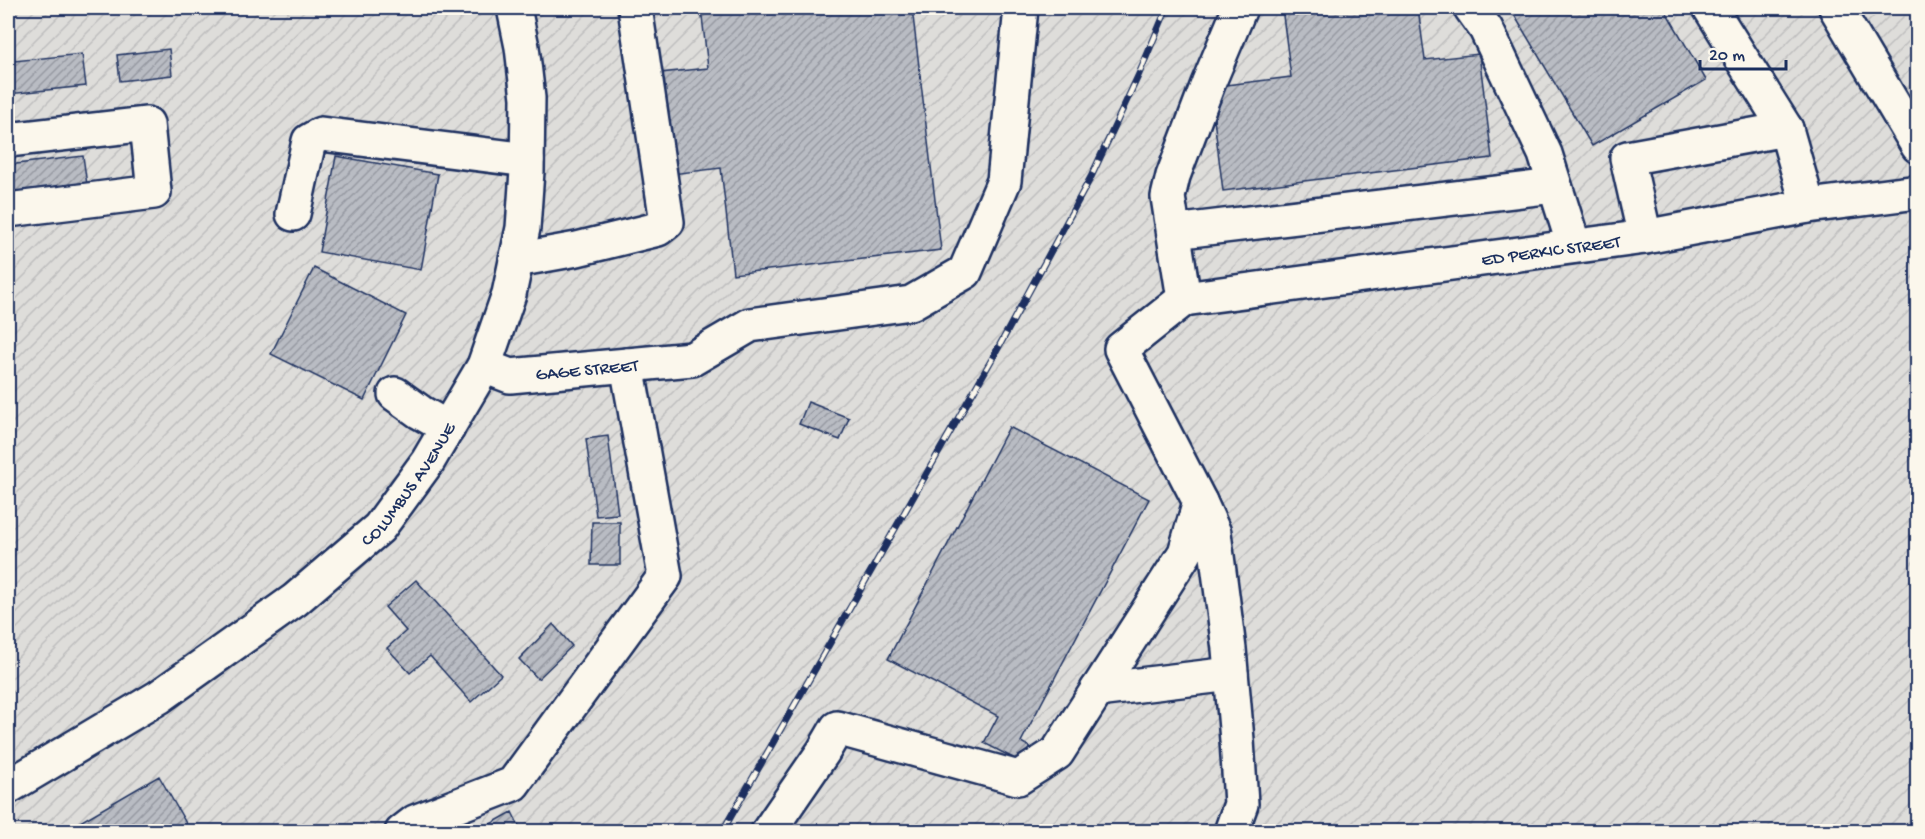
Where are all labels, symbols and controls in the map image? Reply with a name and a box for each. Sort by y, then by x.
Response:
scale bar [1700,33,1786,71]
text: 20 m [1709,46,1745,67]
street label: ED PERKIC STREET [1480,232,1623,272]
street label: GAGE STREET [535,356,640,387]
street label: COLUMBUS AVENUE [358,419,462,552]

